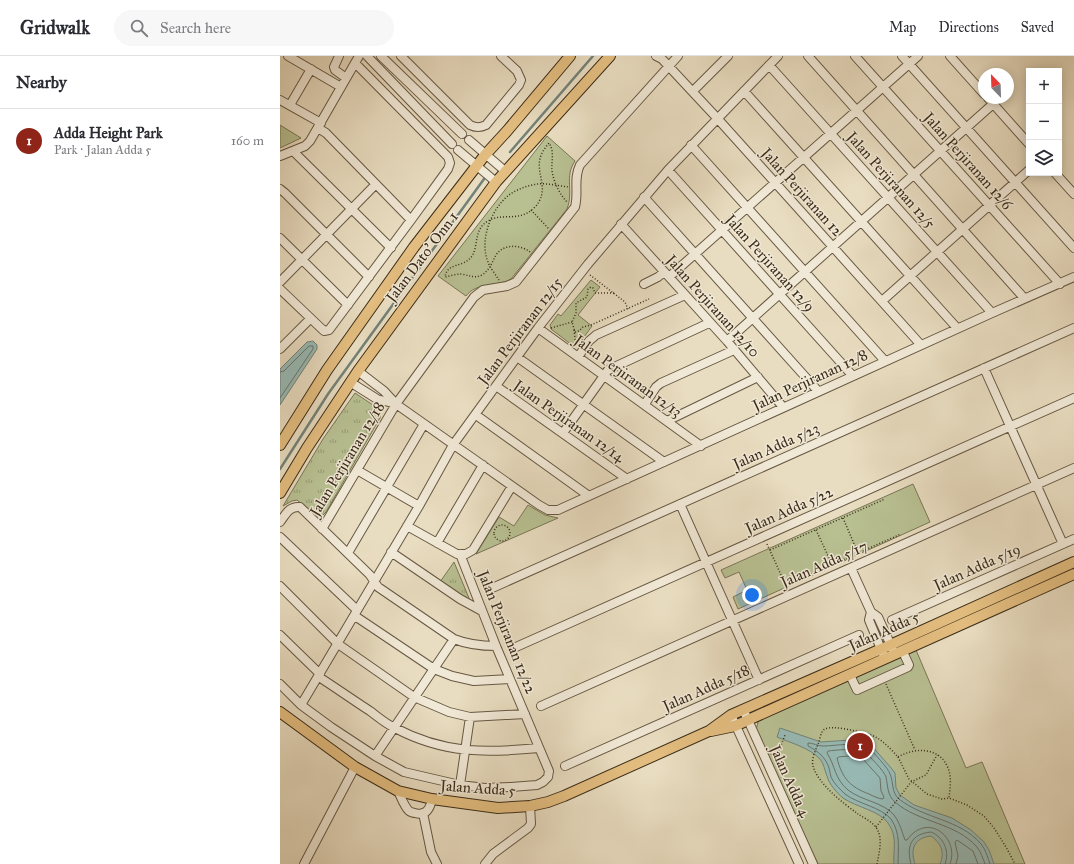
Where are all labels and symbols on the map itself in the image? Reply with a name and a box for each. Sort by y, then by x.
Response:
north arrow [978,68,1014,104]
street label: Jalan Perjiranan 12/6 [918,107,1017,215]
street label: Jalan Perjiranan 12/5 [841,127,939,233]
street label: Jalan Perjiranan 12 [756,143,847,241]
street label: Jalan Dato' Onn 1 [381,208,463,308]
street label: Jalan Perjiranan 12/9 [719,209,818,316]
street label: Jalan Perjiranan 12/10 [660,250,764,362]
street label: Jalan Perjiranan 12/15 [473,274,567,390]
street label: Jalan Perjiranan 12/13 [568,330,685,422]
street label: Jalan Perjiranan 12/8 [748,345,871,416]
street label: Jalan Perjiranan 12/14 [508,375,628,467]
street label: Jalan Perjiranan 12/18 [305,398,389,522]
street label: Jalan Adda 5/23 [728,419,822,475]
street label: Jalan Adda 5/22 [741,482,837,539]
street label: Jalan Adda 5/17 [776,537,871,593]
street label: Jalan Adda 5/19 [929,540,1024,596]
street label: Jalan Perjiranan 12/22 [472,566,540,697]
your location [742,585,762,605]
street label: Jalan Adda 5 [844,607,923,656]
street label: Jalan Adda 5/18 [658,661,753,717]
pin: 1 [847,731,873,761]
street label: Jalan Adda 4 [764,740,814,821]
street label: Jalan Adda 5 [438,776,516,801]

